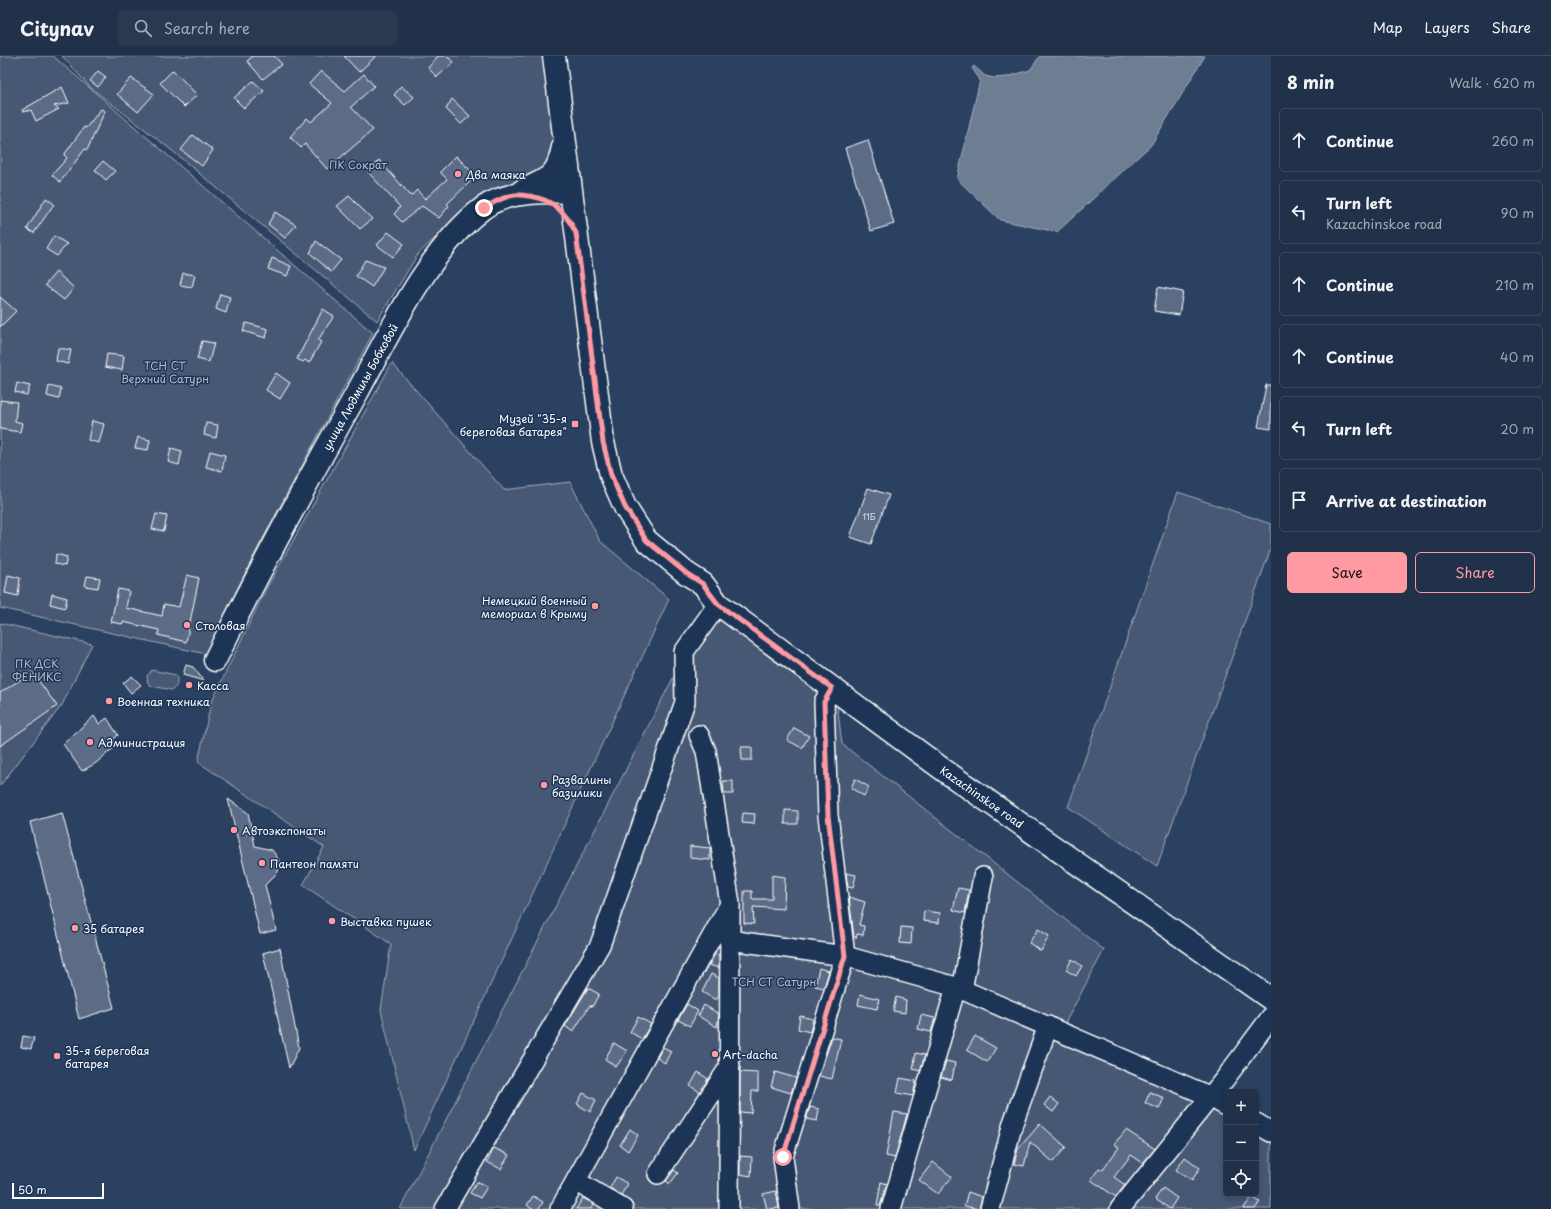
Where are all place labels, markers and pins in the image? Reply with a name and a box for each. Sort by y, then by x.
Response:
place label: Два маяка [465,166,526,183]
marker: Два маяка [453,169,463,179]
place label: Музей "35-я береговая батарея" [460,410,567,440]
marker: Музей "35-я береговая батарея" [570,419,580,429]
place label: Немецкий военный мемориал в Крыму [481,592,587,622]
marker: Немецкий военный мемориал в Крыму [590,601,600,611]
place label: Столовая [195,617,246,634]
marker: Столовая [182,620,192,630]
place label: Касса [197,677,229,694]
marker: Касса [184,680,194,690]
place label: Военная техника [117,693,210,710]
marker: Военная техника [104,696,114,706]
place label: Администрация [98,734,186,751]
marker: Администрация [85,737,95,747]
place label: Развалины базилики [552,771,611,801]
marker: Развалины базилики [539,780,549,790]
place label: Автоэкспонаты [242,822,326,839]
marker: Автоэкспонаты [229,825,239,835]
place label: Пантеон памяти [270,855,359,872]
marker: Пантеон памяти [257,858,267,868]
place label: Выставка пушек [340,913,432,930]
marker: Выставка пушек [327,916,337,926]
place label: 35 батарея [83,920,144,937]
marker: 35 батарея [70,923,80,933]
place label: 35-я береговая батарея [65,1042,150,1072]
place label: Art-dacha [723,1046,778,1063]
marker: Art-dacha [710,1049,720,1059]
marker: 35-я береговая батарея [52,1051,62,1061]

